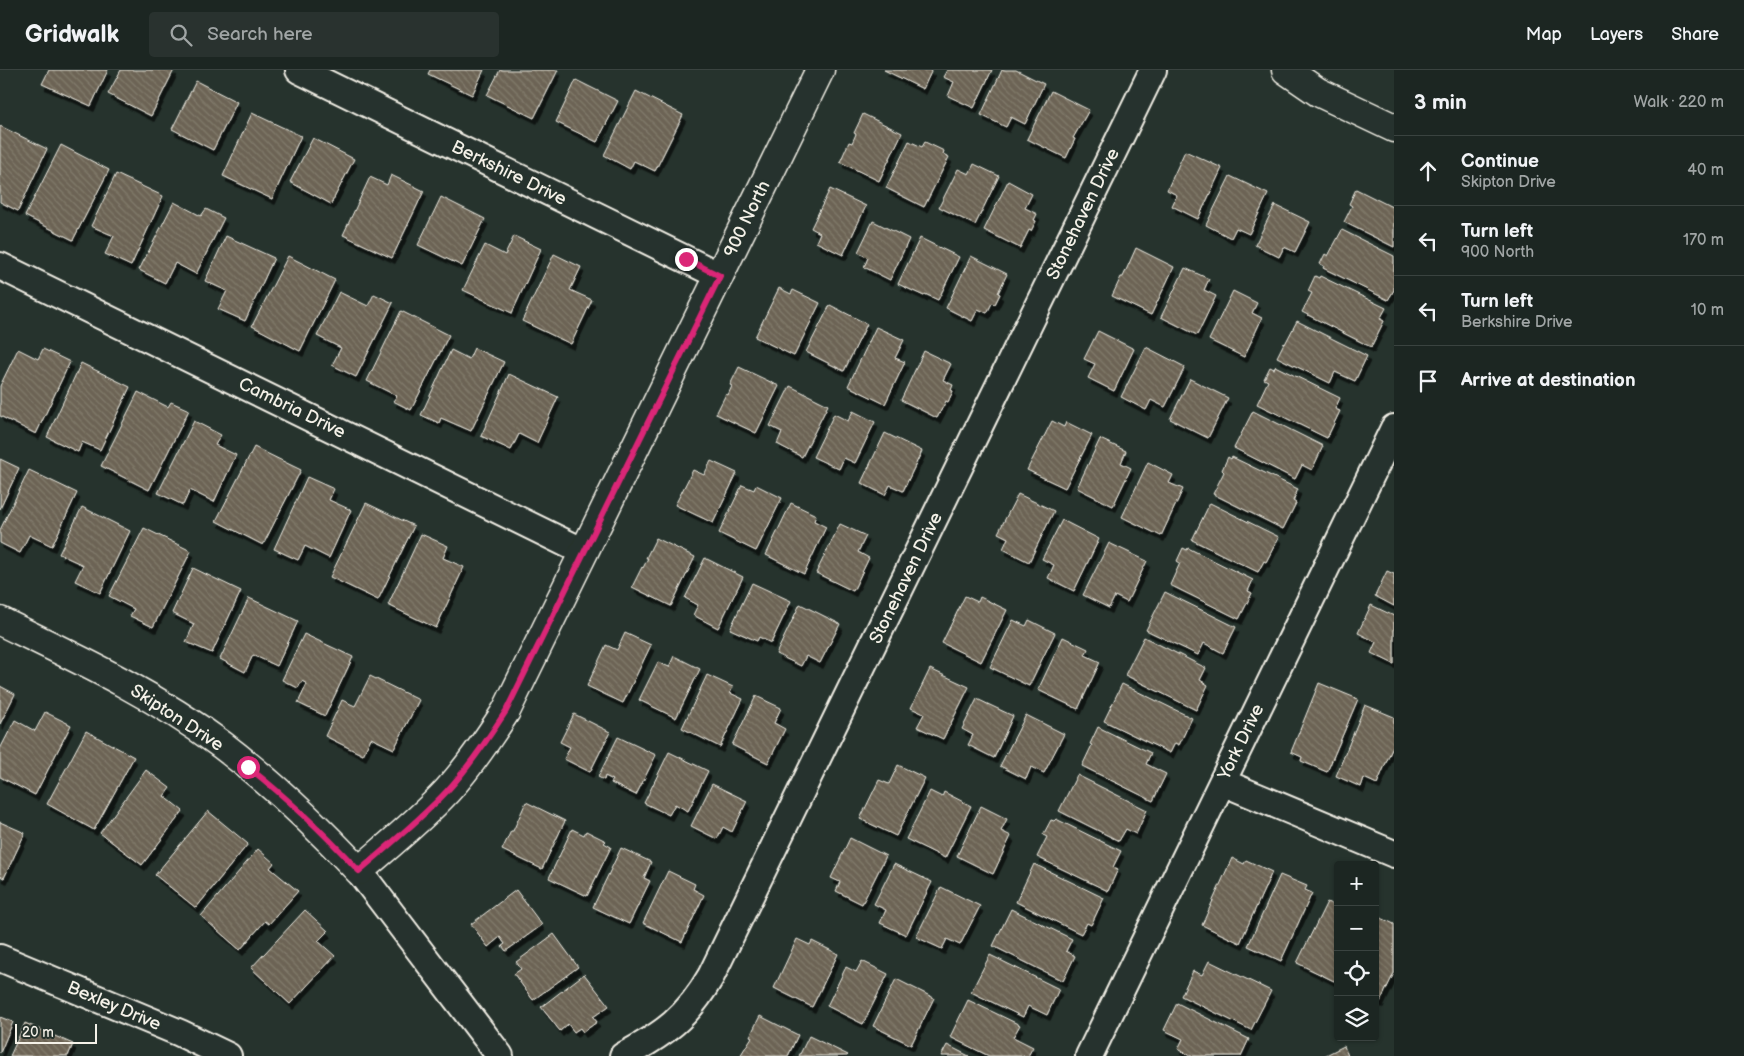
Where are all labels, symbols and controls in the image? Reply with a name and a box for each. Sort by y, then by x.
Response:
search box [149,12,499,57]
text: Gridwalk [25,20,119,49]
icon: search [167,21,195,49]
text: Search here [207,23,312,46]
text: Map [1526,24,1562,45]
text: Layers [1590,24,1643,45]
text: Share [1671,24,1719,45]
text: 3 min [1414,90,1467,115]
text: Walk · 220 m [1634,93,1724,112]
street label: Berkshire Drive [448,136,570,210]
street label: Stonehaven Drive [1042,145,1124,283]
text: Continue [1461,150,1539,173]
icon: ahead [1414,157,1442,185]
text: 40 m [1687,161,1724,180]
text: Skipton Drive [1461,173,1556,192]
street label: 900 North [720,177,775,261]
text: Turn left [1461,220,1533,243]
icon: left [1414,227,1442,255]
text: 170 m [1683,231,1724,250]
text: 900 North [1461,243,1534,262]
route end [675,248,698,271]
text: Turn left [1461,290,1533,313]
icon: left [1414,297,1442,325]
text: 10 m [1691,301,1724,320]
text: Berkshire Drive [1461,313,1572,332]
icon: arrive [1414,367,1442,395]
text: Arrive at destination [1461,369,1636,392]
street label: Cambria Drive [235,373,349,443]
street label: Stonehaven Drive [865,509,947,647]
street label: Skipton Drive [127,680,228,756]
street label: York Drive [1213,700,1268,784]
route start [237,756,260,779]
map controls [1334,861,1379,1041]
button: + [1334,861,1379,906]
button: − [1334,906,1379,951]
button: locate [1334,951,1379,996]
street label: Bexley Drive [64,977,164,1035]
button: layers [1334,996,1379,1041]
scale bar [15,1021,98,1044]
text: 20 m [22,1024,54,1041]

